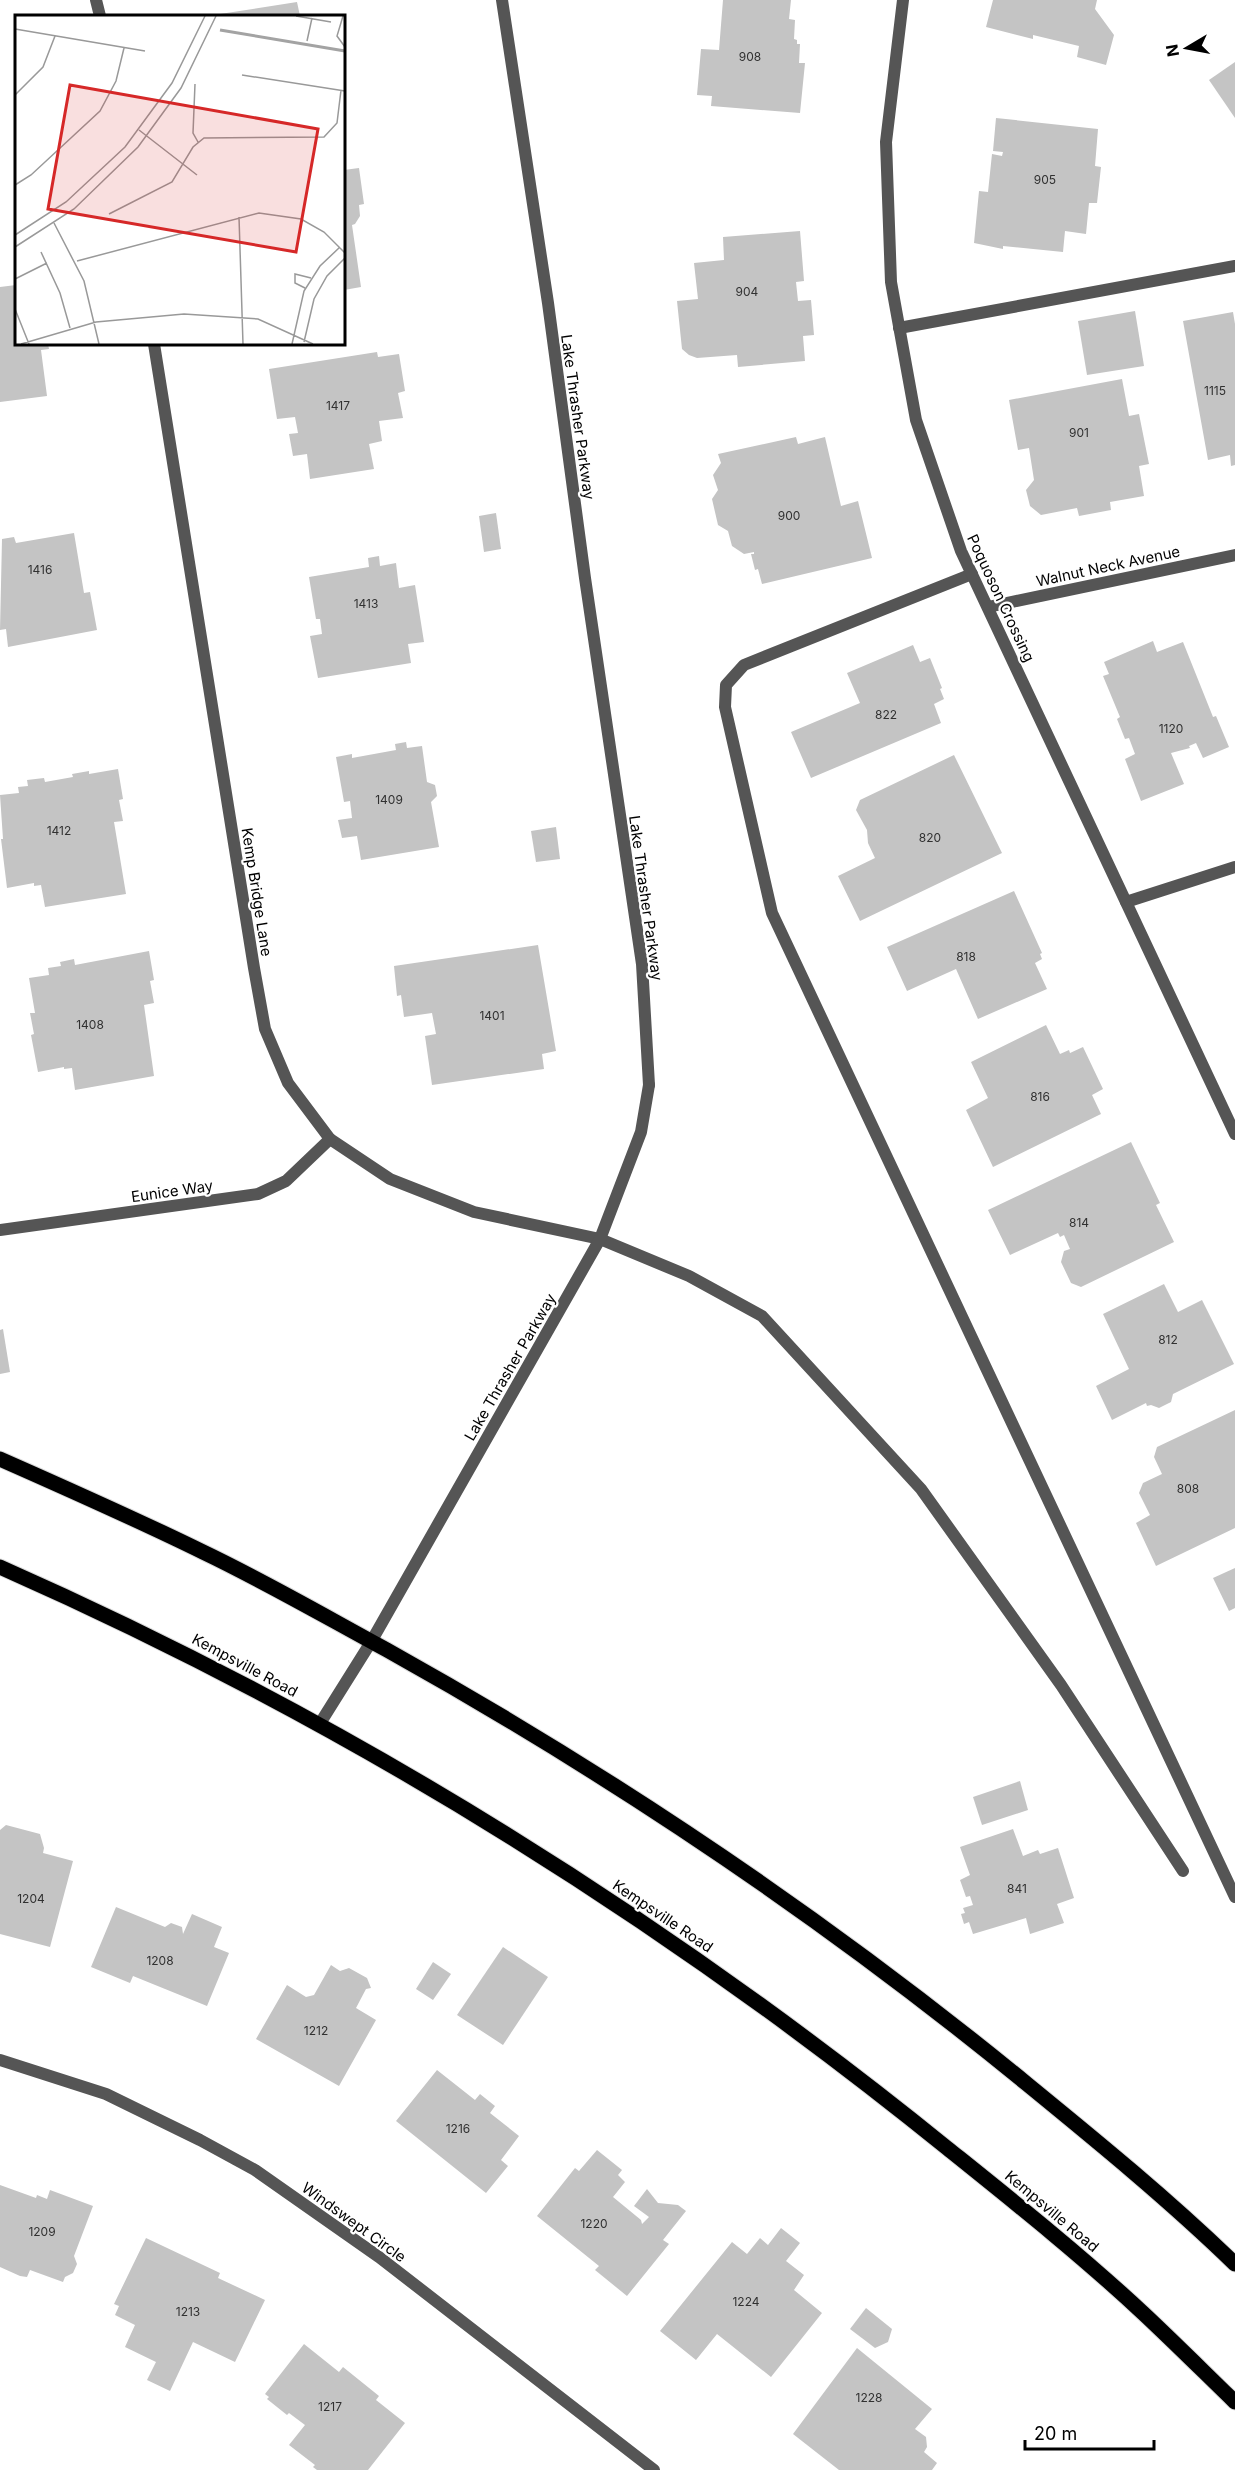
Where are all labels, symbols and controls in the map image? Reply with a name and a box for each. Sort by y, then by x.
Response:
inset map [15,15,345,345]
north arrow [1157,18,1217,78]
text: N [1161,43,1183,58]
house number: 908 [739,49,761,64]
house number: 905 [1034,172,1056,187]
house number: 904 [736,284,759,299]
street label: Lake Thrasher Parkway [557,333,599,501]
house number: 1115 [1204,383,1226,398]
house number: 1417 [326,398,350,413]
house number: 901 [1069,425,1089,440]
house number: 900 [778,508,800,523]
street label: Poquoson Crossing [963,531,1039,665]
street label: Walnut Neck Avenue [1034,541,1182,591]
house number: 1416 [28,562,52,577]
house number: 1413 [354,596,378,611]
house number: 822 [875,707,897,722]
house number: 1120 [1159,721,1183,736]
house number: 1409 [375,792,403,807]
street label: Lake Thrasher Parkway [625,814,667,982]
house number: 1412 [47,823,71,838]
street label: Kemp Bridge Lane [237,826,277,958]
house number: 820 [919,830,941,845]
house number: 818 [956,949,976,964]
house number: 1401 [479,1008,505,1023]
house number: 1408 [76,1017,104,1032]
house number: 816 [1030,1089,1050,1104]
street label: Eunice Way [130,1176,215,1206]
house number: 814 [1069,1215,1089,1230]
street label: Lake Thrasher Parkway [460,1290,560,1444]
house number: 812 [1158,1332,1178,1347]
house number: 808 [1177,1481,1199,1496]
street label: Kempsville Road [189,1629,301,1701]
street label: Kempsville Road [609,1875,717,1957]
house number: 841 [1007,1881,1027,1896]
house number: 1204 [17,1891,45,1906]
house number: 1208 [146,1953,174,1968]
house number: 1212 [304,2023,328,2038]
house number: 1216 [446,2121,470,2136]
street label: Kempsville Road [1001,2166,1103,2256]
street label: Windswept Circle [298,2178,410,2266]
house number: 1220 [580,2216,608,2231]
house number: 1209 [28,2224,56,2239]
house number: 1224 [732,2294,760,2309]
house number: 1213 [176,2304,200,2319]
house number: 1228 [856,2390,882,2405]
house number: 1217 [318,2399,342,2414]
scale bar [1025,2413,1154,2451]
text: 20 m [1034,2423,1077,2444]

